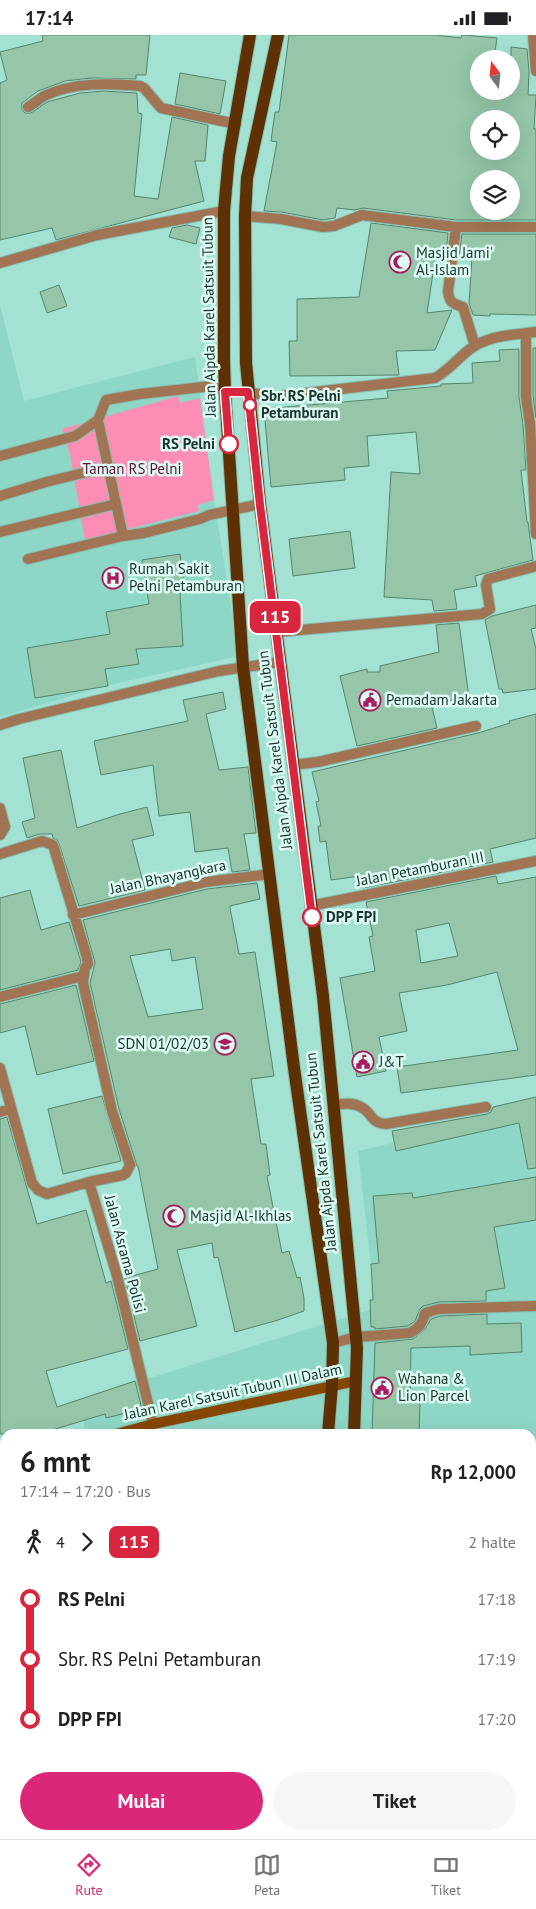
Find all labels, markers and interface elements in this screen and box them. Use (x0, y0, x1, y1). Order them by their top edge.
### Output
text: 17:14 (25, 6, 73, 30)
north arrow (470, 50, 520, 100)
map controls (470, 50, 520, 220)
button: locate (470, 110, 520, 160)
button: layers (470, 170, 520, 220)
street label: Jalan Aipda Karel Satsuit Tubun (197, 217, 220, 418)
place label: Masjid Jami' Al-Islam (416, 243, 493, 279)
mosque icon: Masjid Jami' Al-Islam (388, 250, 412, 274)
place label: Sbr. RS Pelni Petamburan (261, 386, 341, 422)
marker: Sbr. RS Pelni Petamburan (243, 398, 257, 412)
place label: RS Pelni (162, 434, 215, 453)
marker: RS Pelni (219, 434, 239, 454)
park label: Taman RS Pelni (83, 459, 182, 478)
place label: Rumah Sakit Pelni Petamburan (129, 559, 242, 595)
hospital icon: Rumah Sakit Pelni Petamburan (101, 566, 125, 590)
line badge: 115 (246, 601, 304, 633)
text: 115 (260, 605, 290, 628)
street label: Jalan Aipda Karel Satsuit Tubun (253, 650, 296, 851)
public building icon: Pemadam Jakarta (358, 688, 382, 712)
place label: Pemadam Jakarta (386, 690, 497, 709)
street label: Jalan Petamburan III (353, 847, 486, 890)
street label: Jalan Bhayangkara (107, 855, 228, 898)
marker: DPP FPI (302, 907, 322, 927)
place label: DPP FPI (326, 907, 377, 926)
school or university icon: SDN 01/02/03 (213, 1032, 237, 1056)
place label: SDN 01/02/03 (117, 1034, 209, 1053)
public building icon: J&T (351, 1050, 375, 1074)
street label: Jalan Aipda Karel Satsuit Tubun (301, 1052, 340, 1253)
place label: J&T (378, 1052, 405, 1071)
street label: Jalan Asrama Polisi (100, 1192, 150, 1315)
mosque icon: Masjid Al-Ikhlas (162, 1204, 186, 1228)
place label: Masjid Al-Ikhlas (190, 1206, 292, 1225)
street label: Jalan Karel Satsuit Tubun III Dalam (121, 1359, 344, 1424)
place label: Wahana & Lion Parcel (398, 1369, 469, 1405)
public building icon: Wahana & Lion Parcel (370, 1376, 394, 1400)
text: 6 mnt (20, 1443, 91, 1480)
text: Rp 12,000 (431, 1460, 516, 1484)
text: 17:14 – 17:20 · Bus (20, 1481, 151, 1501)
icon: walk (20, 1528, 48, 1556)
icon: forward (73, 1528, 101, 1556)
text: 115 (119, 1530, 149, 1553)
text: 4 (56, 1532, 65, 1552)
text: 2 halte (468, 1532, 516, 1552)
text: RS Pelni (58, 1587, 125, 1611)
text: 17:18 (478, 1589, 516, 1609)
text: Sbr. RS Pelni Petamburan (58, 1647, 261, 1671)
text: 17:19 (478, 1649, 516, 1669)
text: DPP FPI (58, 1707, 122, 1731)
text: 17:20 (478, 1709, 516, 1729)
button: Mulai (20, 1772, 263, 1830)
button: Tiket (273, 1772, 516, 1830)
tab: Rute (75, 1851, 103, 1899)
tab: Peta (253, 1851, 281, 1899)
tab: Tiket (431, 1851, 461, 1899)

